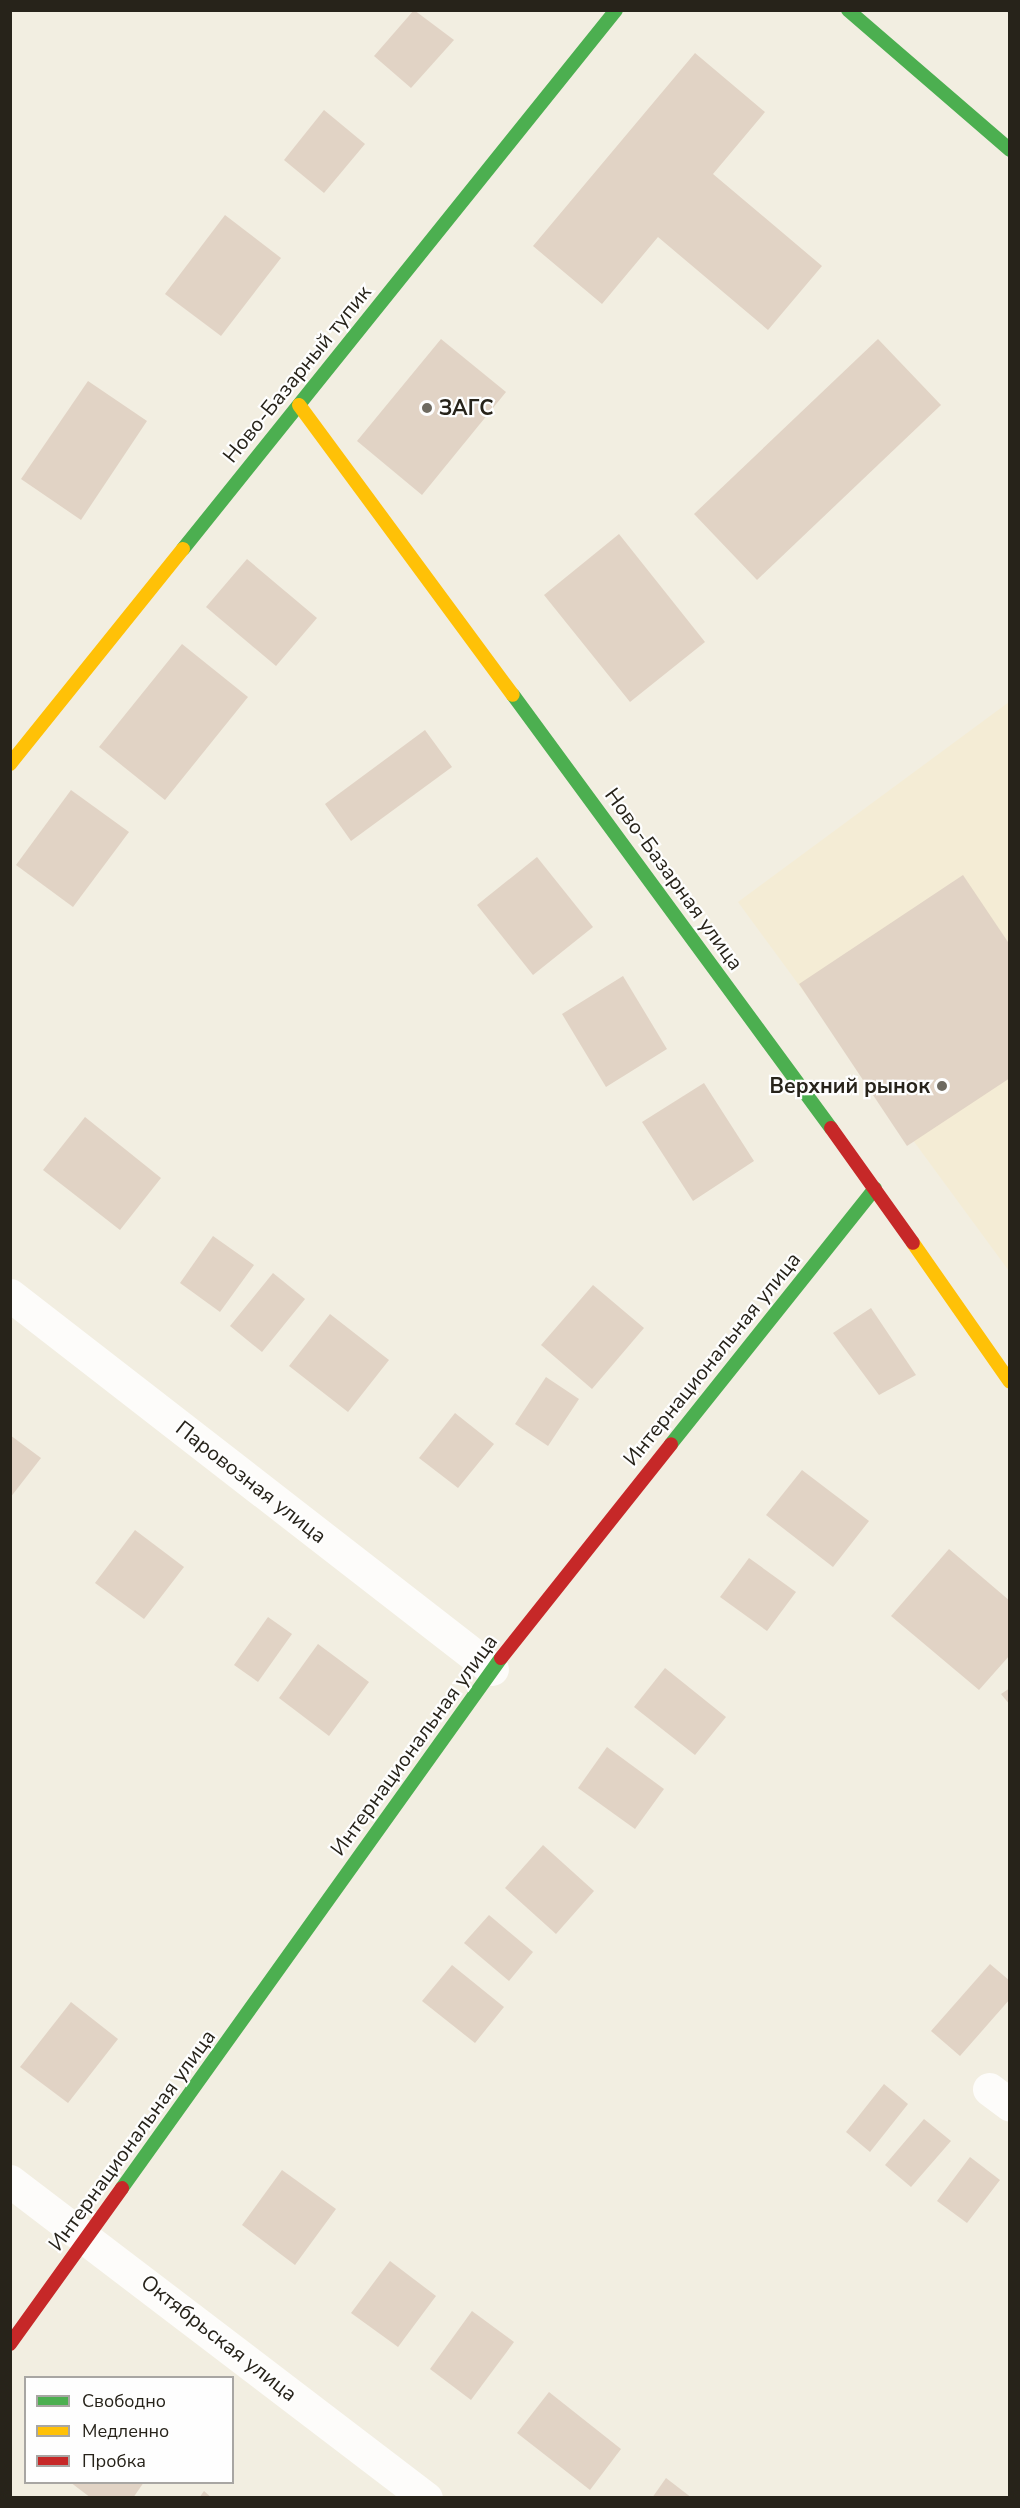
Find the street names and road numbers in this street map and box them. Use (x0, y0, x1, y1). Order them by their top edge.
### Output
street label: Ново-Базарный тупик (218, 280, 376, 468)
street label: Ново-Базарная улица (600, 783, 748, 975)
street label: Интернациональная улица (618, 1247, 806, 1471)
street label: Паровозная улица (171, 1415, 331, 1549)
street label: Интернациональная улица (325, 1629, 503, 1861)
street label: Интернациональная улица (43, 2024, 221, 2256)
street label: Октябрьская улица (136, 2269, 302, 2407)

